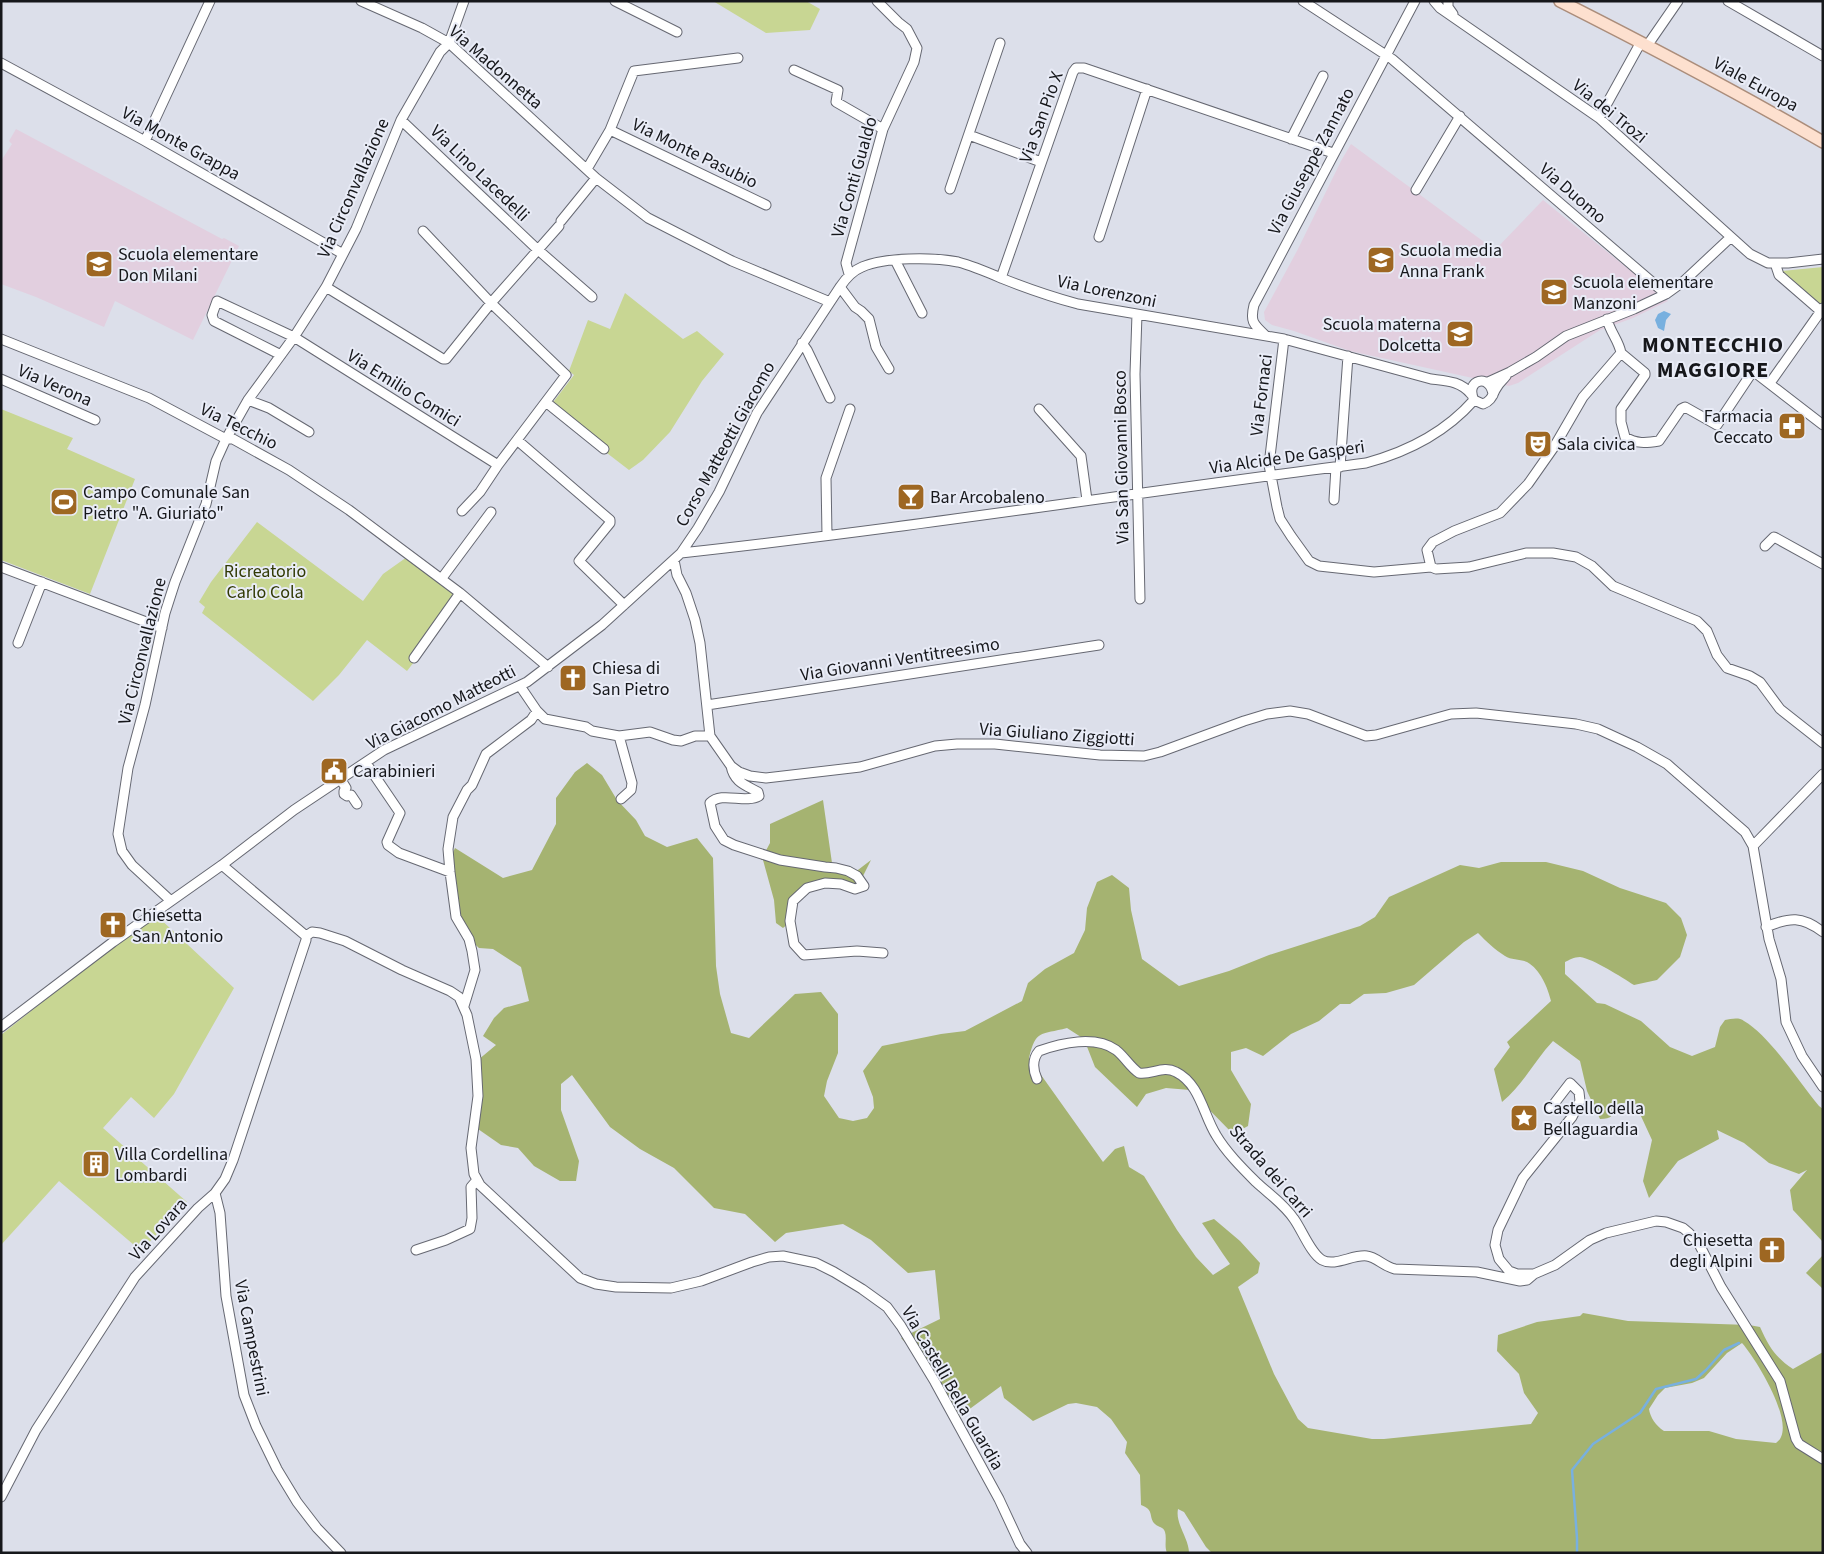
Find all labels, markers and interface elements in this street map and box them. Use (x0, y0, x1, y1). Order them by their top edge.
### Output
street label: Via Madonnetta (443, 19, 548, 115)
street label: Viale Europa (1709, 51, 1803, 118)
street label: Via San Pio X (1013, 68, 1070, 166)
street label: Via dei Trozi (1567, 73, 1652, 149)
street label: Via Giuseppe Zannato (1262, 83, 1361, 239)
street label: Via Monte Grappa (117, 100, 245, 186)
street label: Via Monte Pasubio (628, 112, 762, 195)
street label: Via Circonvallazione (311, 114, 396, 262)
street label: Via Conti Gualdo (825, 114, 884, 241)
street label: Via Lino Lacedelli (424, 119, 535, 227)
street label: Via Duomo (1534, 157, 1612, 230)
place label: Scuola media Anna Frank (1400, 238, 1502, 284)
place label: Scuola elementare Don Milani (118, 242, 259, 288)
school or university icon: Scuola media Anna Frank (1366, 245, 1396, 275)
school or university icon: Scuola elementare Don Milani (84, 249, 114, 279)
street label: Via Lorenzoni (1055, 269, 1159, 314)
place label: Scuola elementare Manzoni (1573, 270, 1714, 316)
school or university icon: Scuola elementare Manzoni (1539, 277, 1569, 307)
place label: Scuola materna Dolcetta (1323, 312, 1441, 358)
school or university icon: Scuola materna Dolcetta (1445, 319, 1475, 349)
district label: MONTECCHIO MAGGIORE (1642, 329, 1784, 386)
street label: Via Emilio Comici (342, 343, 465, 433)
street label: Via Fornaci (1244, 353, 1279, 438)
street label: Corso Matteotti Giacomo (669, 357, 781, 531)
street label: Via Verona (14, 358, 96, 413)
street label: Via San Giovanni Bosco (1107, 370, 1136, 544)
street label: Via Tecchio (196, 397, 282, 456)
place label: Farmacia Ceccato (1704, 404, 1773, 450)
pharmacy icon: Farmacia Ceccato (1777, 411, 1807, 441)
theatre icon: Sala civica (1523, 429, 1553, 459)
place label: Sala civica (1557, 432, 1636, 457)
street label: Via Alcide De Gasperi (1208, 434, 1366, 481)
place label: Campo Comunale San Pietro "A. Giuriato" (83, 480, 250, 526)
bar icon: Bar Arcobaleno (896, 482, 926, 512)
place label: Bar Arcobaleno (930, 485, 1045, 510)
sports icon: Campo Comunale San Pietro "A. Giuriato" (49, 487, 79, 517)
park label: Ricreatorio Carlo Cola (224, 559, 306, 605)
street label: Via Circonvallazione (112, 575, 173, 727)
street label: Via Giovanni Ventitreesimo (799, 631, 1001, 688)
place label: Chiesa di San Pietro (592, 656, 669, 702)
street label: Via Giacomo Matteotti (362, 659, 520, 756)
church icon: Chiesa di San Pietro (558, 663, 588, 693)
street label: Via Giuliano Ziggiotti (979, 717, 1135, 752)
public building icon: Carabinieri (319, 756, 349, 786)
place label: Carabinieri (353, 759, 436, 784)
place label: Chiesetta San Antonio (132, 903, 223, 949)
church icon: Chiesetta San Antonio (98, 910, 128, 940)
place label: Castello della Bellaguardia (1543, 1096, 1644, 1142)
place icon: Castello della Bellaguardia (1509, 1103, 1539, 1133)
street label: Strada dei Carri (1223, 1119, 1318, 1223)
place label: Villa Cordellina Lombardi (115, 1142, 228, 1188)
building icon: Villa Cordellina Lombardi (81, 1149, 111, 1179)
street label: Via Lovara (123, 1193, 193, 1266)
place label: Chiesetta degli Alpini (1670, 1228, 1753, 1274)
church icon: Chiesetta degli Alpini (1757, 1235, 1787, 1265)
street label: Via Campestrini (228, 1278, 275, 1398)
street label: Via Castelli Bella Guardia (895, 1302, 1010, 1475)

